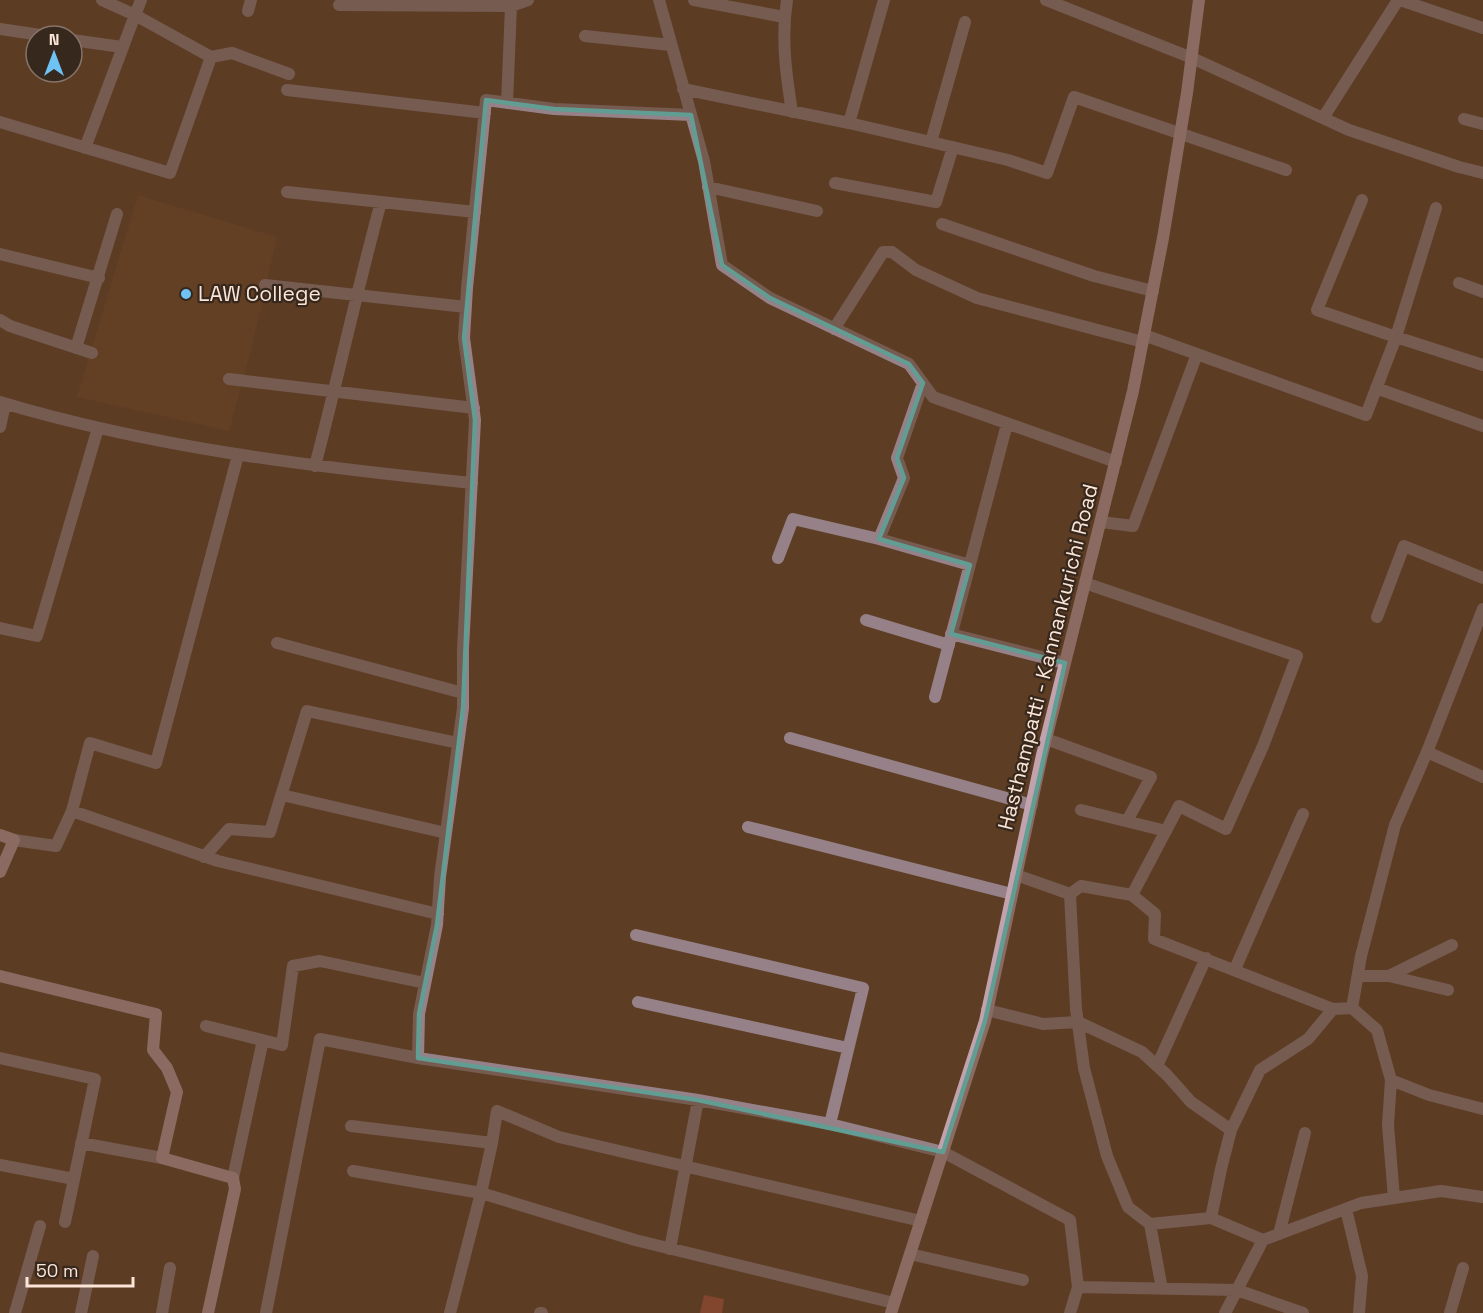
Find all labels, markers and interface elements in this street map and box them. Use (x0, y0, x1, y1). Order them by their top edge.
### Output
north arrow (24, 24, 84, 84)
text: N (49, 29, 59, 50)
place label: LAW College (198, 280, 321, 307)
marker: LAW College (179, 287, 193, 301)
street label: Hasthampatti - Kannankurichi Road (991, 481, 1104, 833)
scale bar (27, 1250, 134, 1288)
text: 50 m (36, 1259, 78, 1282)

